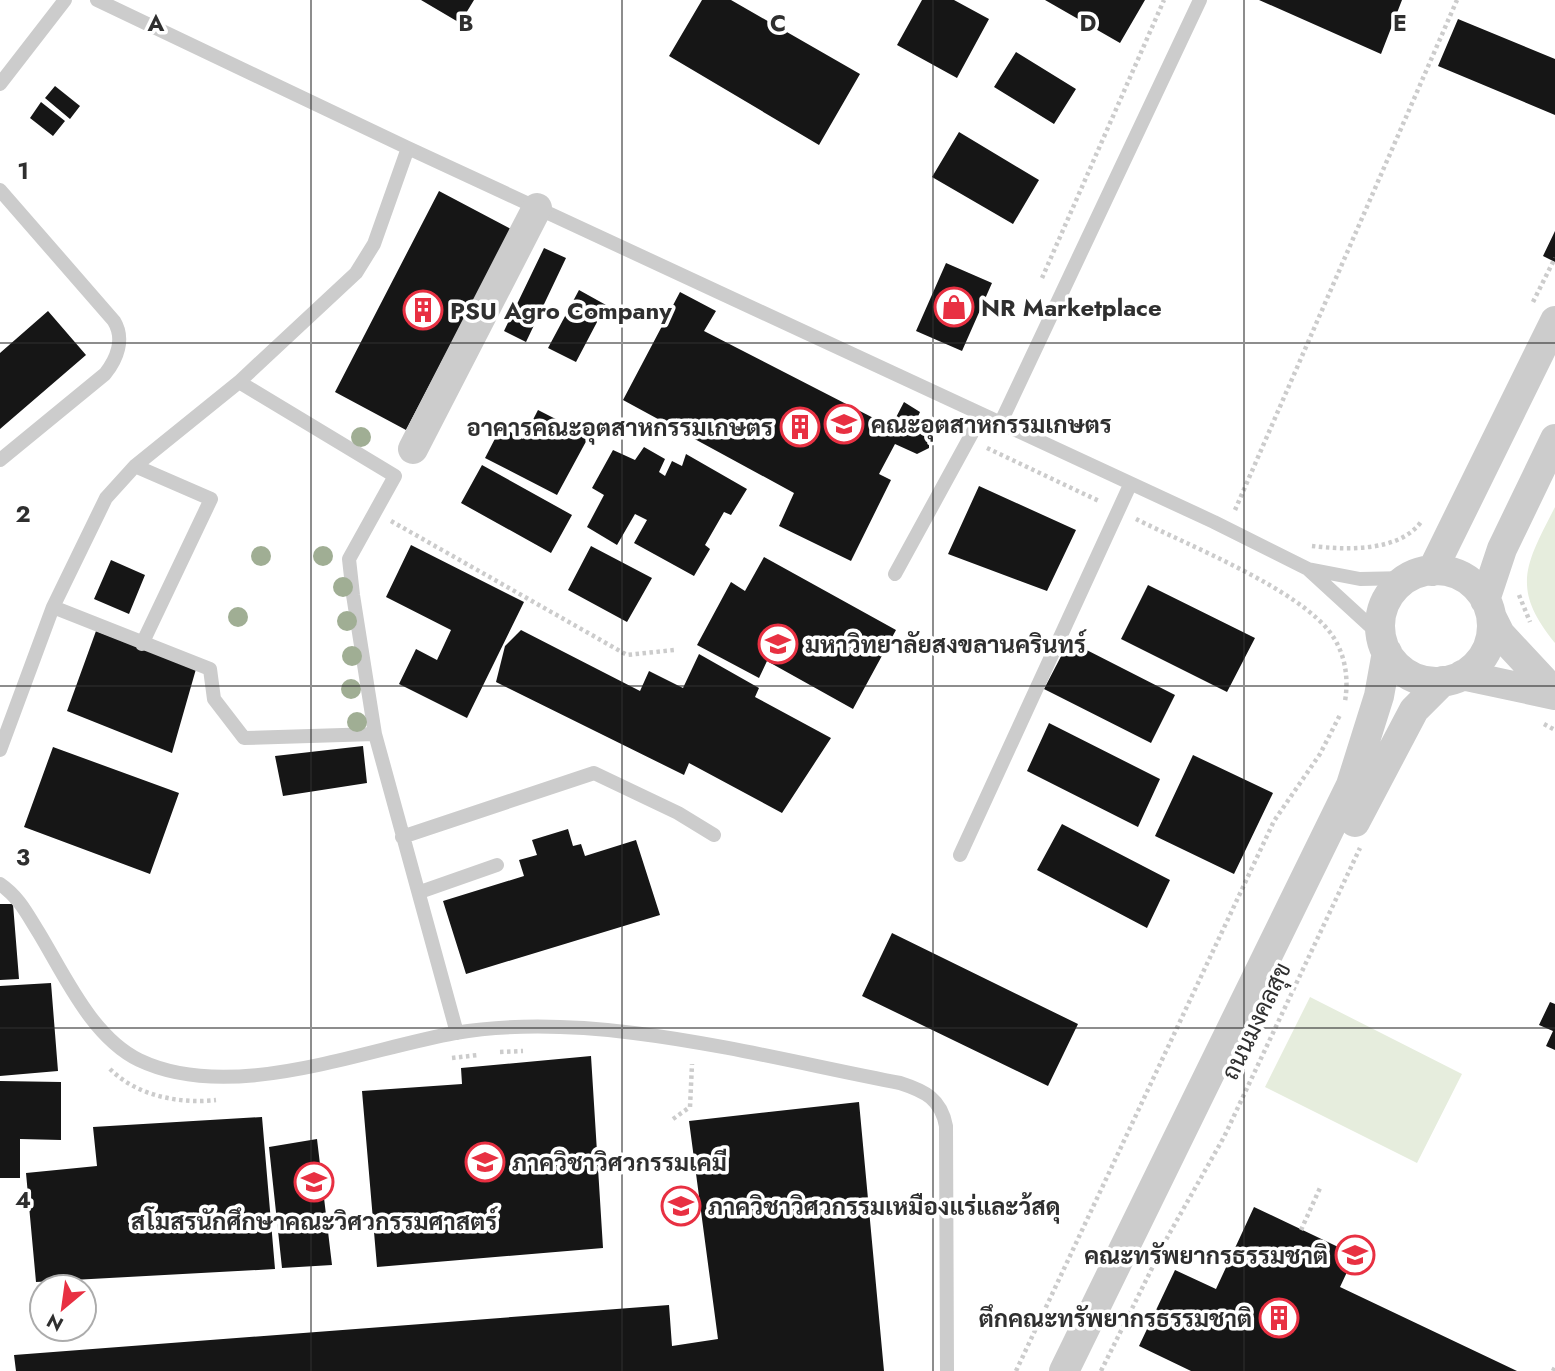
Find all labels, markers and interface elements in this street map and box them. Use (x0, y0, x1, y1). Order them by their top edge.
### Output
text: A (147, 6, 165, 40)
text: B (458, 6, 474, 40)
text: C (770, 6, 786, 40)
text: D (1080, 6, 1097, 40)
text: E (1393, 6, 1407, 40)
text: 1 (17, 154, 29, 188)
shop icon: NR Marketplace (933, 286, 975, 328)
building icon: PSU Agro Company (402, 289, 444, 331)
place label: NR Marketplace (981, 290, 1162, 325)
place label: PSU Agro Company (450, 293, 672, 328)
school or university icon: คณะอุตสาหกรรมเกษตร (823, 403, 865, 445)
building icon: อาคารคณะอุตสาหกรรมเกษตร (779, 406, 821, 448)
place label: คณะอุตสาหกรรมเกษตร (871, 407, 1112, 442)
place label: อาคารคณะอุตสาหกรรมเกษตร (466, 410, 773, 445)
text: 2 (15, 497, 31, 531)
school or university icon: มหาวิทยาลัยสงขลานครินทร์ (757, 623, 799, 665)
place label: มหาวิทยาลัยสงขลานครินทร์ (805, 627, 1087, 662)
text: 3 (16, 840, 30, 874)
street label: ถนนมงคลสุข (1212, 956, 1300, 1086)
school or university icon: ภาควิชาวิศวกรรมเคมี (464, 1141, 506, 1183)
place label: ภาควิชาวิศวกรรมเคมี (512, 1145, 727, 1180)
school or university icon: สโมสรนักศึกษาคณะวิศวกรรมศาสตร์ (293, 1161, 335, 1203)
text: 4 (15, 1183, 31, 1217)
school or university icon: ภาควิชาวิศวกรรมเหมืองแร่และว้สดุ (660, 1185, 702, 1227)
place label: ภาควิชาวิศวกรรมเหมืองแร่และว้สดุ (708, 1189, 1061, 1224)
place label: สโมสรนักศึกษาคณะวิศวกรรมศาสตร์ (131, 1204, 499, 1239)
school or university icon: คณะทรัพยากรธรรมชาติ (1334, 1234, 1376, 1276)
place label: คณะทรัพยากรธรรมชาติ (1084, 1238, 1328, 1273)
north arrow (28, 1273, 98, 1343)
building icon: ตึกคณะทรัพยากรธรรมชาติ (1258, 1297, 1300, 1339)
place label: ตึกคณะทรัพยากรธรรมชาติ (979, 1301, 1252, 1336)
text: N (42, 1307, 68, 1338)

